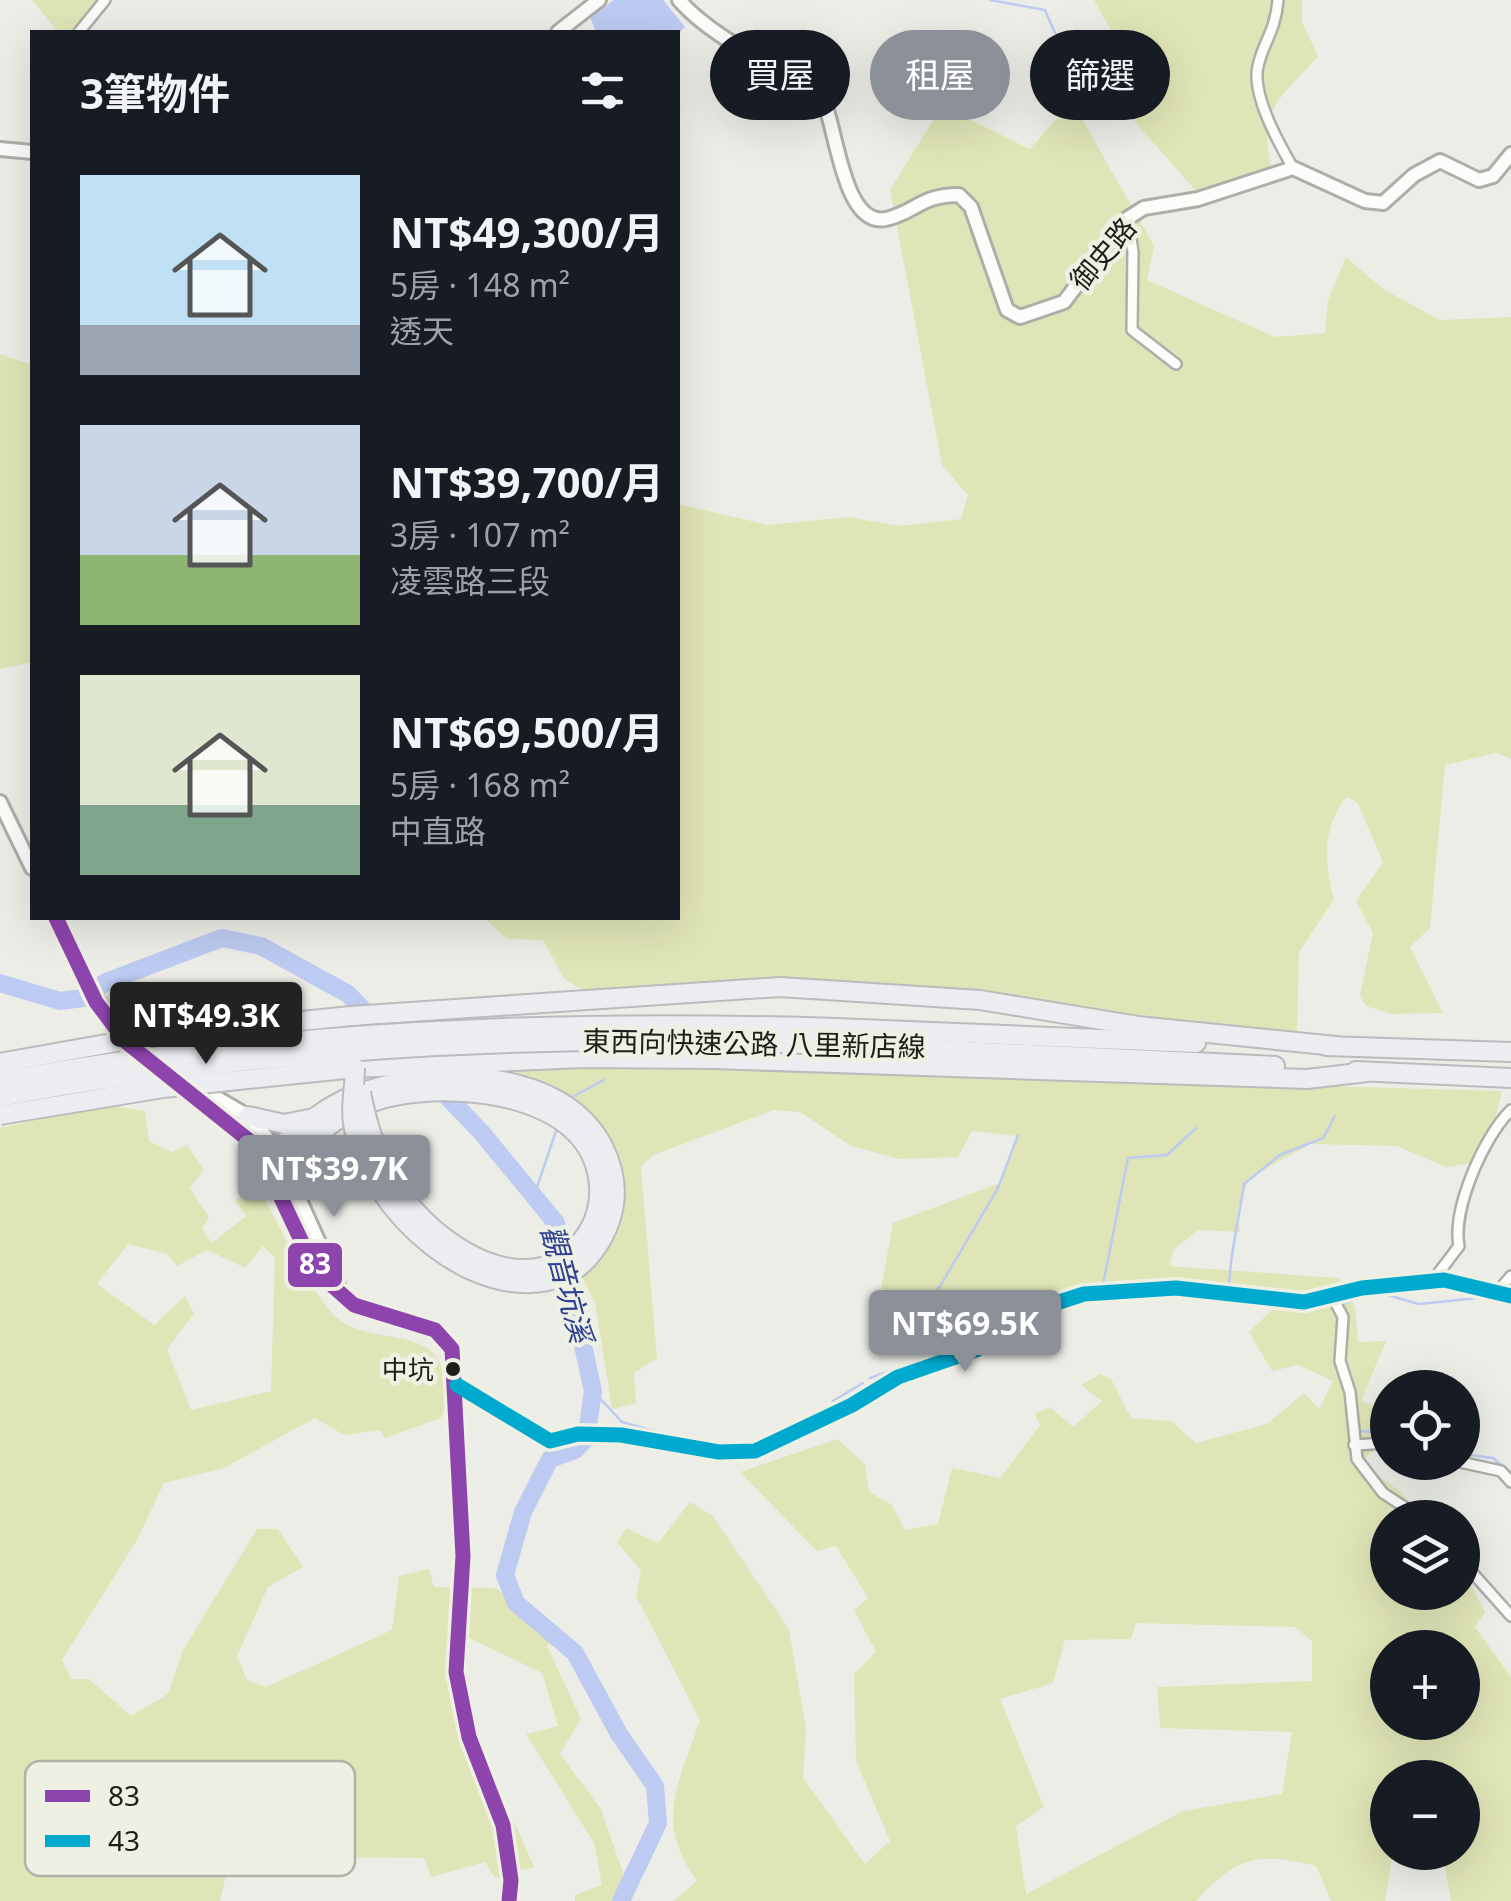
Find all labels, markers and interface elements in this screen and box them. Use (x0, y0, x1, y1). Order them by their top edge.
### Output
chip: 買屋 (710, 30, 850, 120)
chip: 租屋 (870, 30, 1010, 120)
chip: 篩選 (1030, 30, 1170, 120)
icon: filters (575, 63, 630, 118)
text: 3筆物件 (80, 64, 230, 121)
text: NT$49,300/月 (390, 203, 664, 260)
street label: 御史路 (1061, 209, 1144, 298)
icon: home (160, 215, 280, 335)
text: 5房 · 148 m² (390, 263, 570, 306)
text: 透天 (390, 309, 454, 352)
text: NT$39,700/月 (390, 453, 664, 510)
icon: home (160, 465, 280, 585)
text: 3房 · 107 m² (390, 513, 570, 556)
text: 凌雲路三段 (390, 559, 550, 602)
text: NT$69,500/月 (390, 703, 664, 760)
icon: home (160, 715, 280, 835)
text: 5房 · 168 m² (390, 763, 570, 806)
text: 中直路 (390, 809, 486, 852)
pin: NT$49.3K (103, 982, 309, 1067)
text: NT$49.3K (132, 993, 280, 1036)
street label: 東西向快速公路 八里新店線 (582, 1021, 926, 1065)
pin: NT$39.7K (231, 1135, 437, 1220)
text: NT$39.7K (260, 1146, 408, 1189)
water label: 觀音坑溪 (532, 1220, 604, 1351)
line badge: 83 (286, 1241, 344, 1289)
text: 83 (299, 1244, 331, 1282)
pin: NT$69.5K (862, 1290, 1068, 1375)
text: NT$69.5K (891, 1301, 1039, 1344)
place label: 中坑 (382, 1351, 434, 1387)
marker: 中坑 (443, 1359, 463, 1379)
map controls (1370, 1370, 1480, 1870)
button: locate (1370, 1370, 1480, 1480)
button: layers (1370, 1500, 1480, 1610)
button: + (1370, 1630, 1480, 1740)
button: − (1370, 1760, 1480, 1870)
legend (25, 1761, 355, 1876)
text: 83 (108, 1776, 140, 1814)
text: 43 (108, 1821, 140, 1859)

